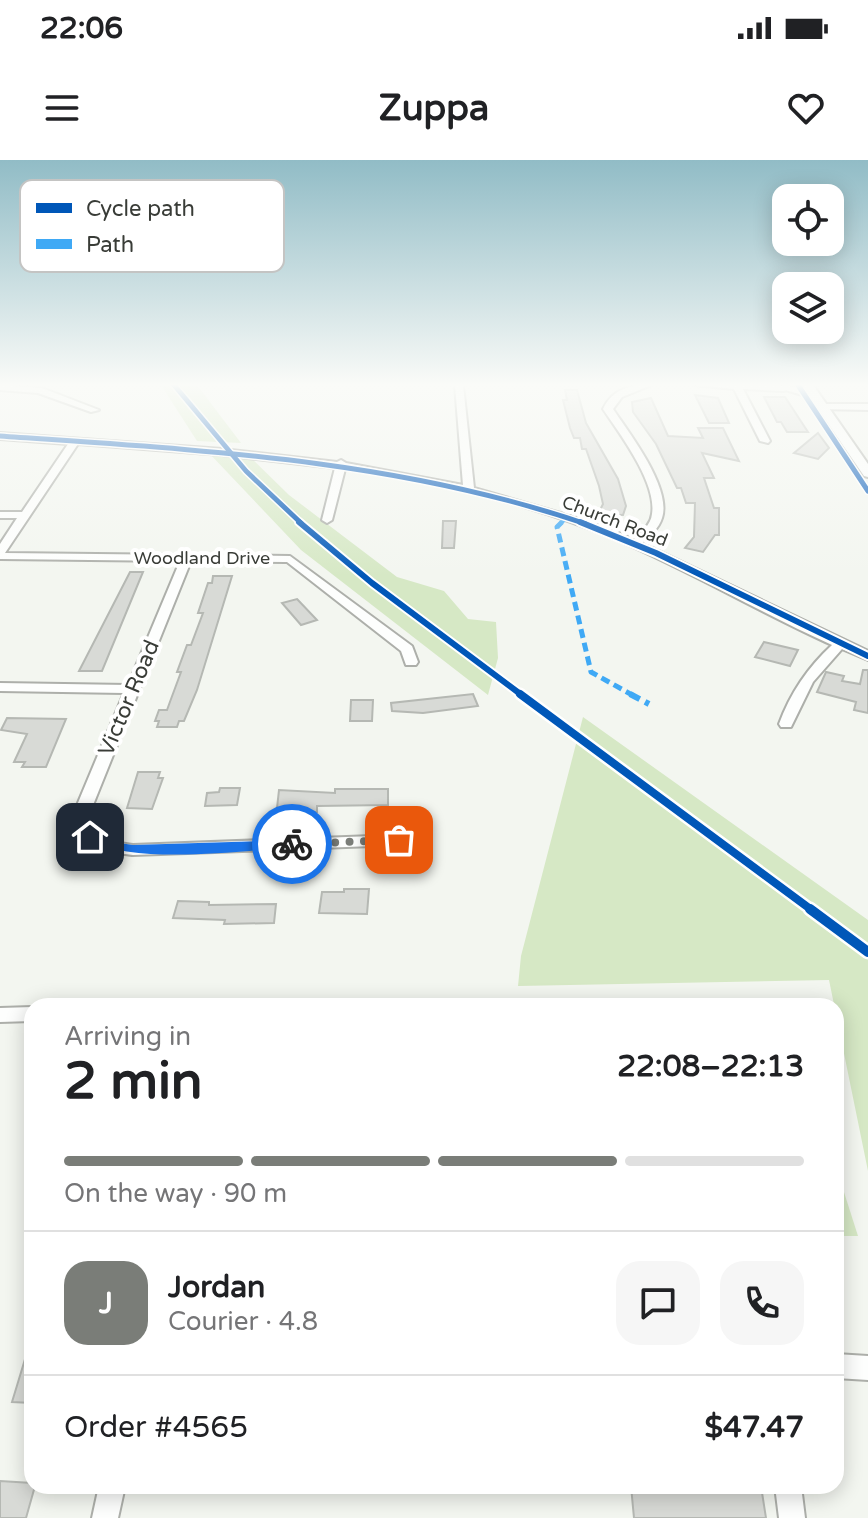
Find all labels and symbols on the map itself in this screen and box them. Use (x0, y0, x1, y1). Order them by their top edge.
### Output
legend (20, 180, 284, 272)
text: Cycle path (86, 196, 195, 222)
text: Path (86, 232, 134, 258)
street label: Church Road (559, 491, 671, 551)
street label: Woodland Drive (134, 547, 270, 569)
street label: Victor Road (93, 636, 165, 760)
pin (56, 803, 124, 871)
courier (252, 804, 332, 884)
pin (365, 806, 433, 874)

